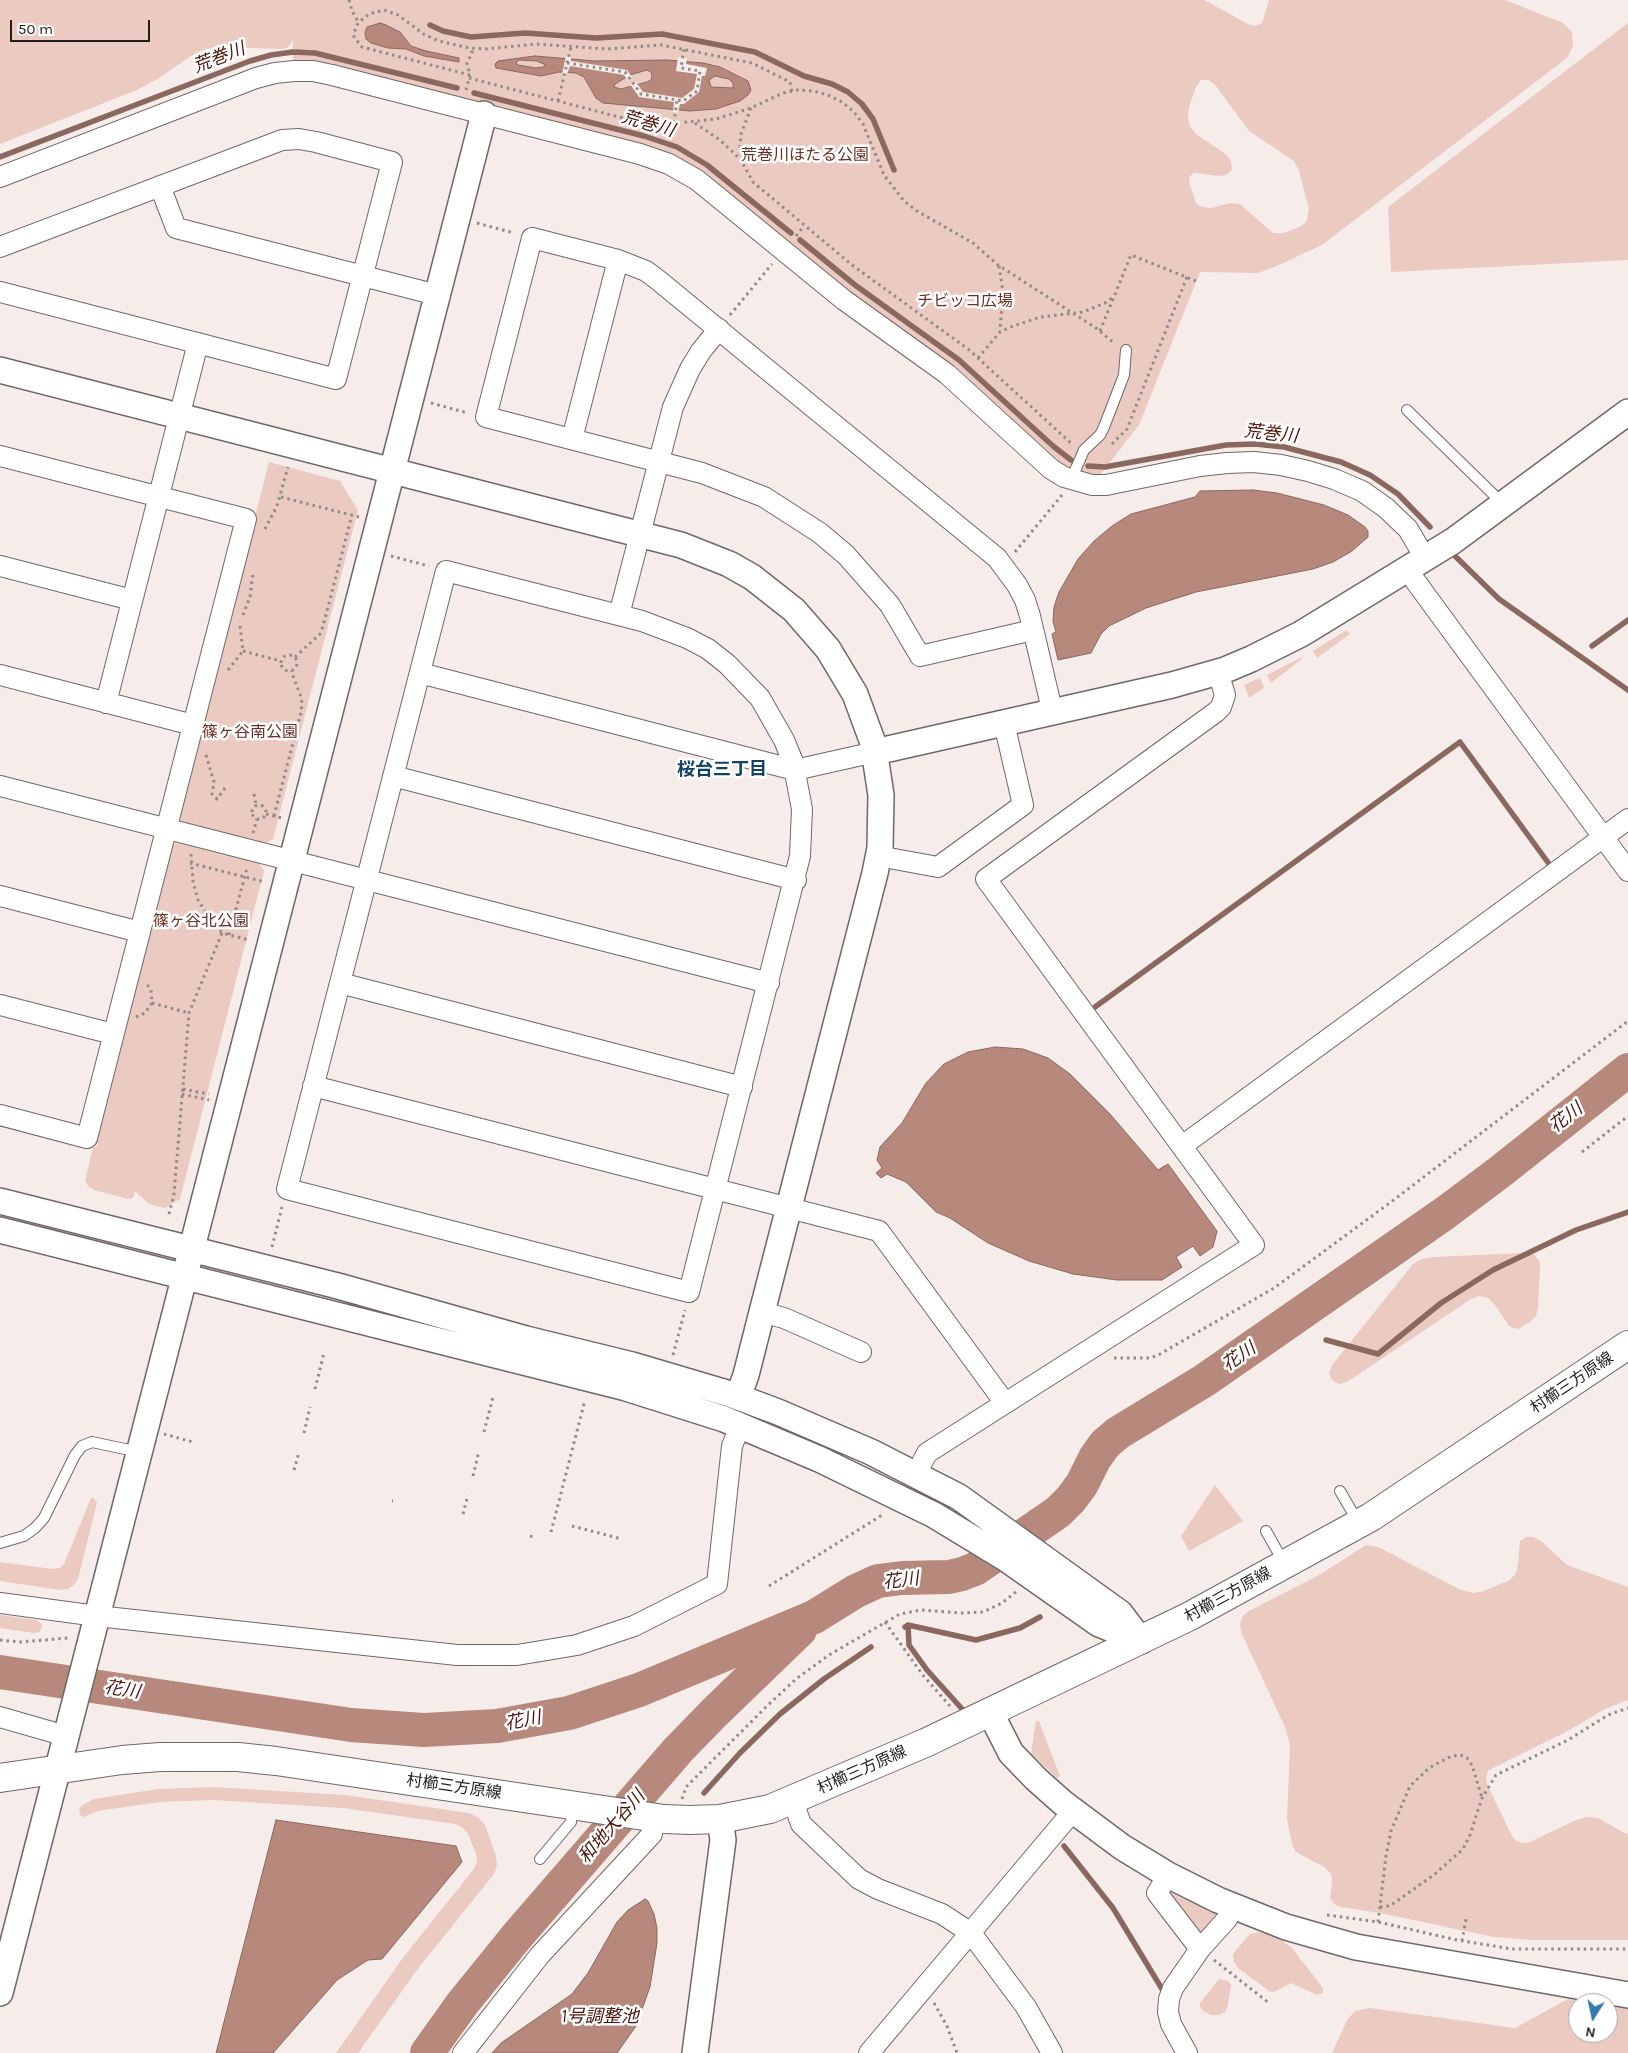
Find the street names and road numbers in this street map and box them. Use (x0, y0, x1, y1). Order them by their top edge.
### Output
street label: 村櫛三方原線 (1527, 1348, 1617, 1418)
street label: 村櫛三方原線 (1181, 1563, 1275, 1627)
street label: 村櫛三方原線 (814, 1742, 910, 1798)
street label: 村櫛三方原線 (405, 1771, 503, 1803)

